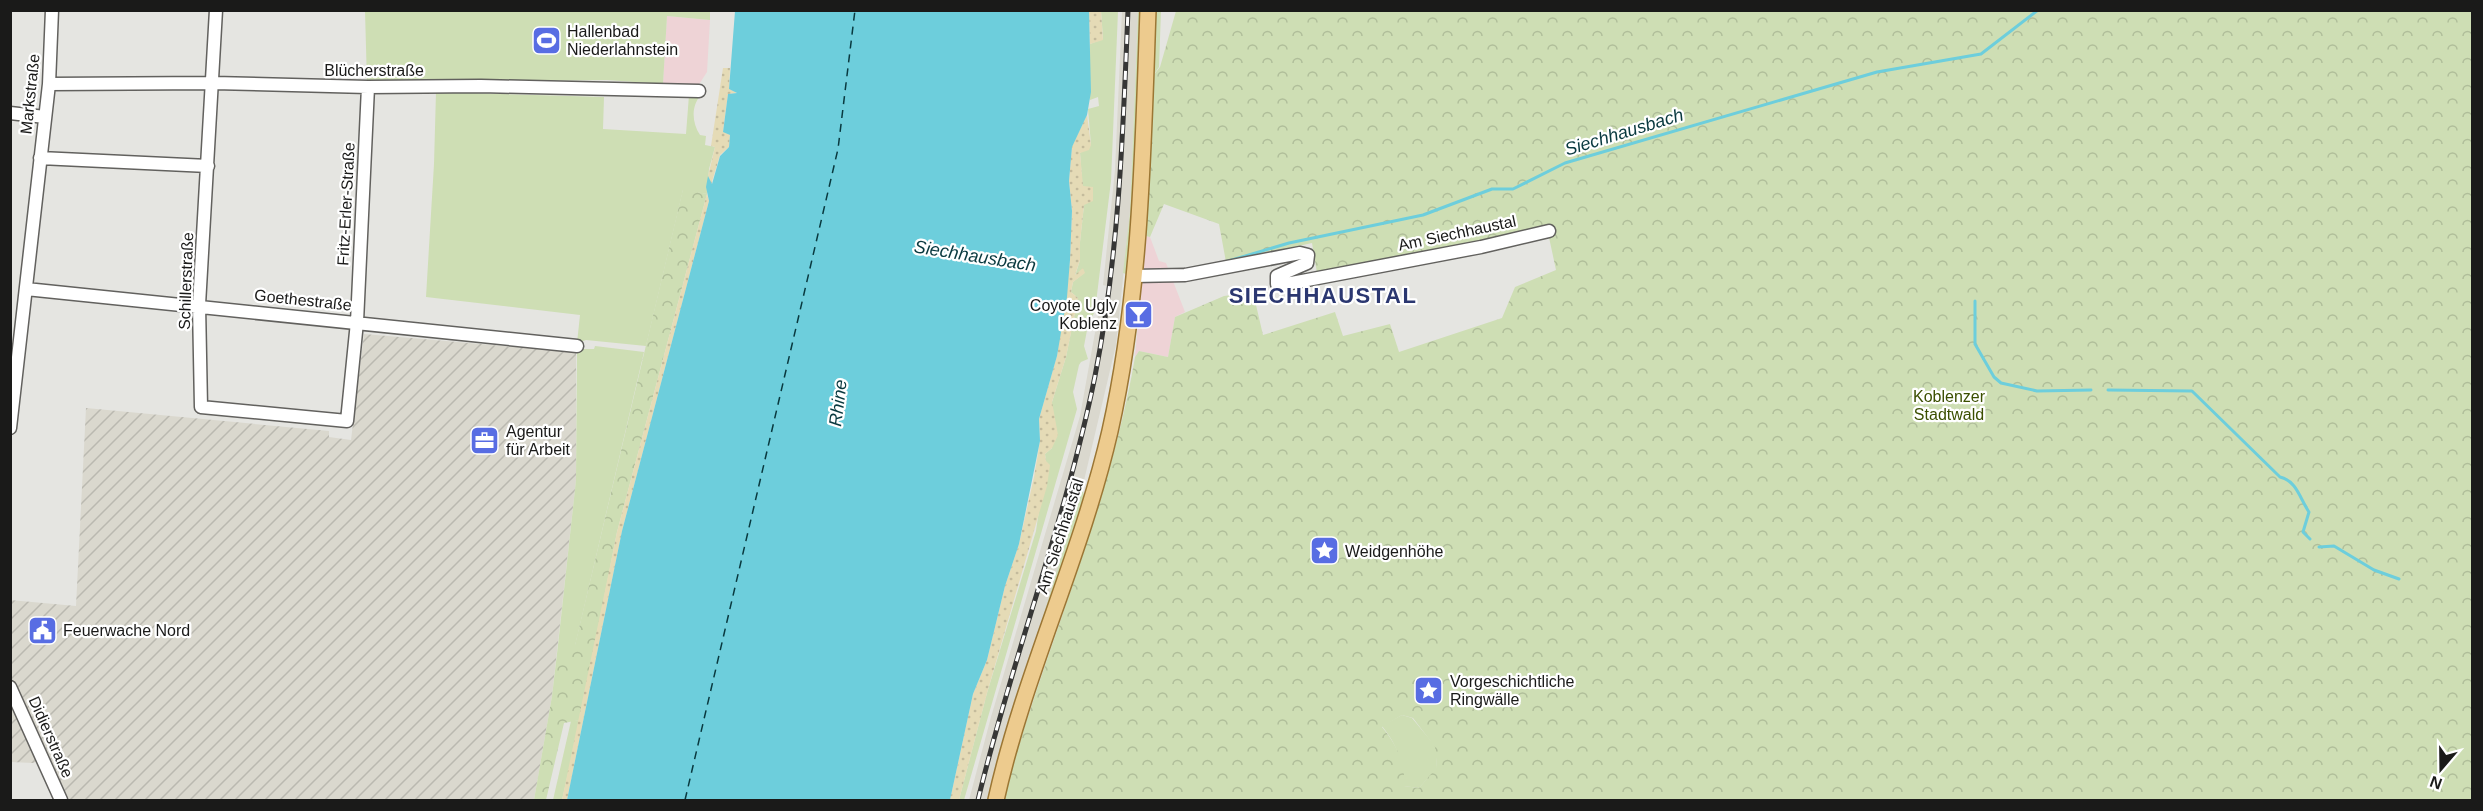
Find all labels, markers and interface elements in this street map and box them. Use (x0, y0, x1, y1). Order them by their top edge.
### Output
place label: Hallenbad Niederlahnstein (567, 23, 678, 58)
sports icon: Hallenbad Niederlahnstein (530, 24, 562, 56)
street label: Markstraße (17, 53, 43, 135)
street label: Blücherstraße (324, 62, 424, 79)
water label: Siechhausbach (1562, 104, 1686, 160)
street label: Fritz-Erler-Straße (334, 142, 358, 266)
street label: Am Siechhaustal (1397, 212, 1517, 254)
street label: Schillerstraße (176, 232, 196, 330)
water label: Siechhausbach (913, 236, 1037, 276)
district label: SIECHHAUSTAL (1229, 283, 1417, 308)
street label: Goethestraße (253, 286, 353, 314)
place label: Coyote Ugly Koblenz (1030, 297, 1117, 332)
bar icon: Coyote Ugly Koblenz (1122, 298, 1154, 330)
water label: Rhine (825, 378, 851, 428)
park label: Koblenzer Stadtwald (1913, 388, 1986, 423)
place label: Agentur für Arbeit (506, 423, 571, 458)
office icon: Agentur für Arbeit (469, 424, 501, 456)
street label: Am Siechhaustal (1033, 476, 1087, 596)
place icon: Weidgenhöhe (1308, 535, 1340, 567)
place label: Weidgenhöhe (1345, 543, 1444, 560)
public building icon: Feuerwache Nord (26, 614, 58, 646)
place label: Feuerwache Nord (63, 622, 190, 639)
place label: Vorgeschichtliche Ringwälle (1450, 673, 1575, 708)
place icon: Vorgeschichtliche Ringwälle (1413, 674, 1445, 706)
street label: Didierstraße (26, 694, 77, 780)
north arrow (2411, 739, 2471, 799)
text: N (2428, 773, 2444, 793)

